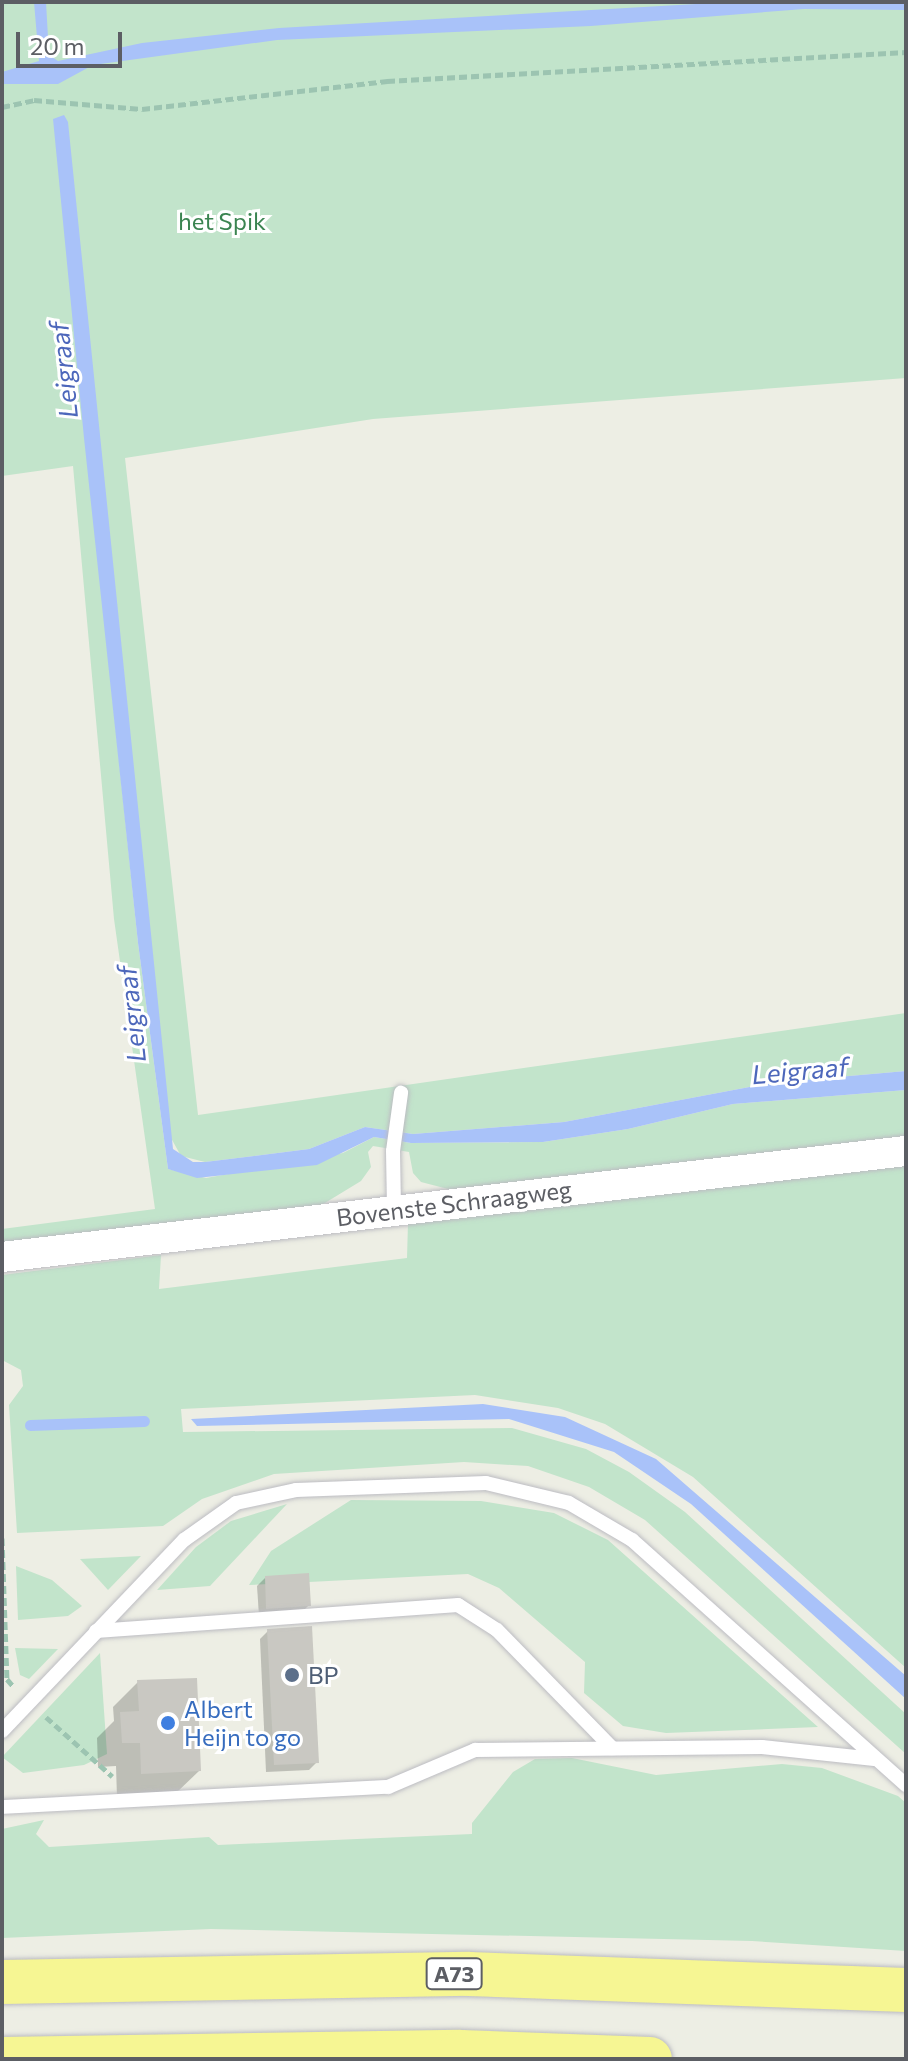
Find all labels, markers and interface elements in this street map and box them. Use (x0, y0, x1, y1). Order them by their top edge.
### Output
scale bar (20, 16, 126, 66)
text: 20 m (30, 31, 84, 60)
park label: het Spik (178, 207, 266, 235)
water label: Leigraaf (42, 320, 84, 420)
water label: Leigraaf (110, 964, 152, 1064)
water label: Leigraaf (750, 1050, 850, 1090)
street label: Bovenste Schraagweg (335, 1174, 573, 1232)
place label: BP (308, 1661, 339, 1689)
marker: BP (283, 1666, 301, 1684)
place label: Albert Heijn to go (184, 1695, 301, 1751)
marker: Albert Heijn to go (159, 1714, 177, 1732)
road number: A73 (424, 1956, 484, 1992)

